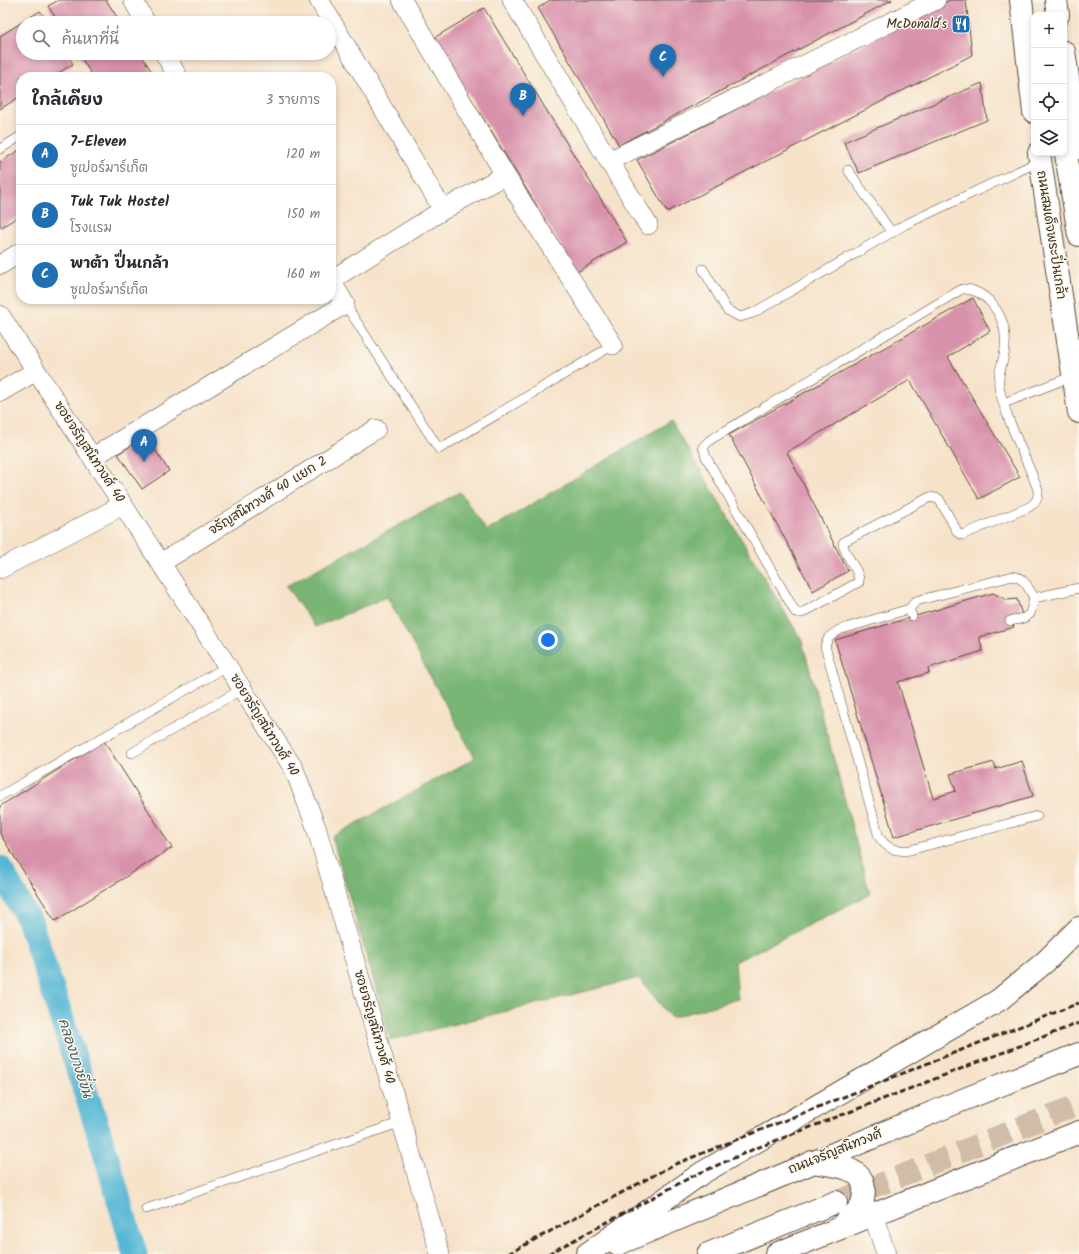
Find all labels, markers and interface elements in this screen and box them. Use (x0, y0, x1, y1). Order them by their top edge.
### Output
map controls (1031, 12, 1067, 156)
button: + (1031, 12, 1067, 48)
restaurant icon: McDonald's (950, 13, 972, 35)
place label: McDonald's (887, 14, 947, 35)
search box (16, 16, 336, 60)
icon: search (30, 27, 52, 49)
text: ค้นหาที่นี่ (62, 28, 119, 52)
pin: C (650, 44, 676, 77)
button: − (1031, 48, 1067, 84)
pin: B (510, 83, 536, 116)
button: locate (1031, 84, 1067, 120)
text: ใกล้เคียง (32, 87, 103, 114)
text: 3 รายการ (266, 90, 320, 111)
button: layers (1031, 120, 1067, 156)
text: 7-Eleven (70, 130, 127, 154)
text: A (41, 144, 49, 165)
text: 120 m (286, 144, 320, 165)
text: ซูเปอร์มาร์เก็ต (70, 158, 148, 179)
street label: ถนนสมเด็จพระปิ่นเกล้า (1030, 168, 1075, 301)
text: Tuk Tuk Hostel (70, 190, 169, 214)
text: B (41, 204, 49, 225)
text: 150 m (287, 204, 320, 225)
text: โรงแรม (70, 218, 112, 239)
text: พาต้า ปื่นเกล้า (70, 252, 169, 276)
text: C (41, 264, 49, 285)
text: 160 m (287, 264, 320, 285)
text: ซูเปอร์มาร์เก็ต (70, 280, 148, 301)
street label: ซอยจรัญสนิทวงศ์ 40 (48, 397, 130, 507)
pin: A (131, 429, 157, 462)
street label: จรัญสนิทวงศ์ 40 แยก 2 (205, 451, 331, 541)
your location (538, 630, 558, 650)
street label: ซอยจรัญสนิทวงศ์ 40 (224, 670, 304, 781)
street label: ซอยจรัญสนิทวงศ์ 40 (348, 968, 400, 1087)
water label: คลองบางยี่ขัน (52, 1014, 101, 1101)
street label: ถนนจรัญสนิทวงศ์ (785, 1123, 886, 1180)

